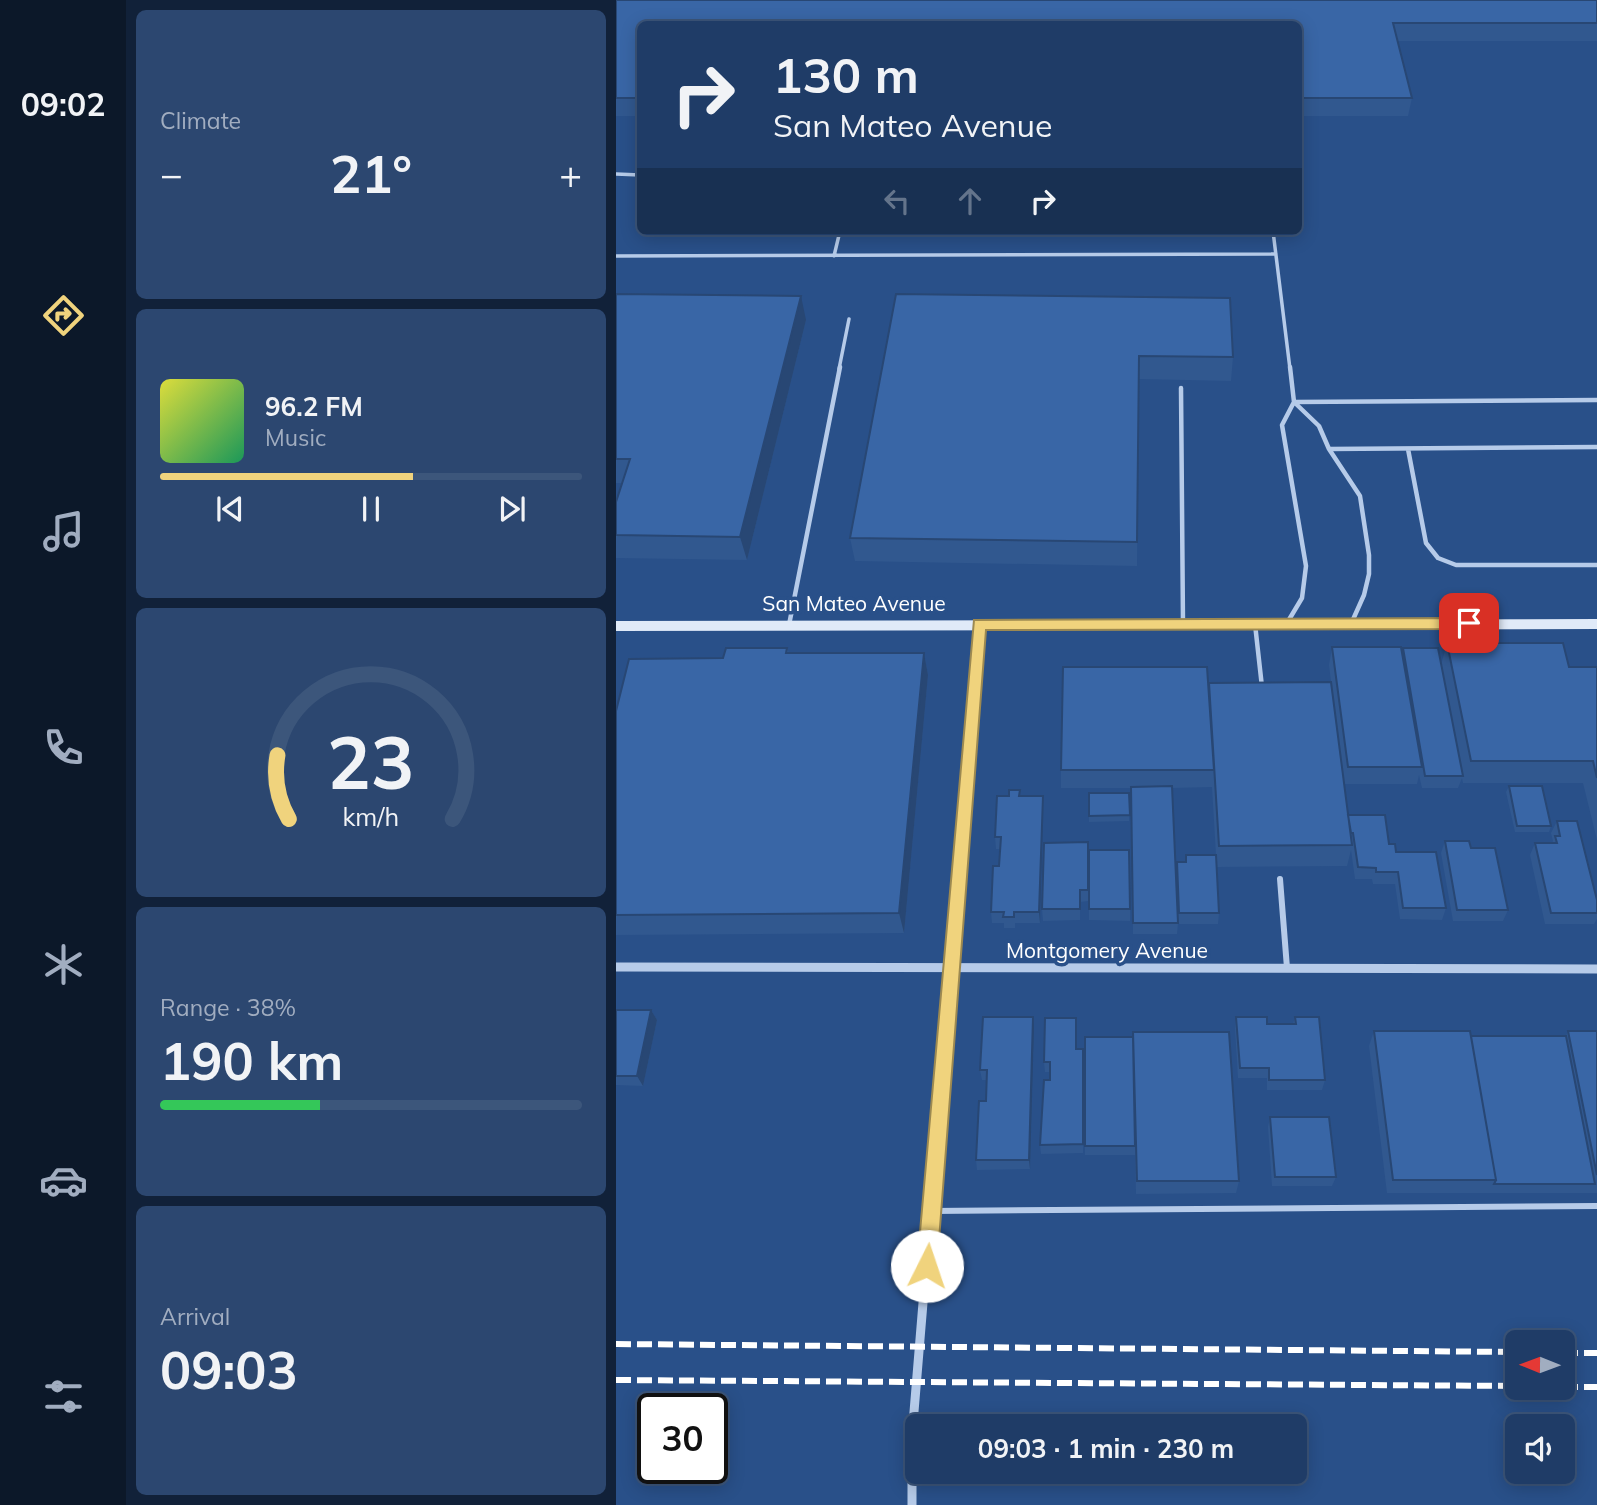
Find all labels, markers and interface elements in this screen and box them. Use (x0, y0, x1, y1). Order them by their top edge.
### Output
text: 130 m (773, 44, 919, 105)
icon: right (658, 49, 749, 140)
text: 09:02 (21, 84, 105, 124)
text: San Mateo Avenue (773, 105, 1052, 145)
text: Climate (160, 106, 241, 135)
text: 21° (330, 141, 412, 206)
text: − (160, 150, 183, 198)
text: + (559, 150, 582, 198)
icon: left (878, 182, 916, 220)
icon: ahead (951, 182, 989, 220)
icon: right (1024, 182, 1062, 220)
icon: directions (39, 291, 88, 340)
text: 96.2 FM (265, 390, 363, 423)
text: Music (265, 423, 326, 452)
icon: previous (211, 490, 249, 528)
icon: pause (352, 490, 390, 528)
icon: next (493, 490, 531, 528)
icon: music (39, 507, 88, 556)
street label: San Mateo Avenue (762, 590, 946, 616)
pin (1439, 593, 1499, 653)
icon: arrive (1450, 604, 1488, 642)
text: 23 (327, 716, 415, 807)
icon: phone (39, 723, 88, 772)
text: km/h (343, 800, 399, 831)
street label: Montgomery Avenue (1006, 937, 1208, 963)
icon: climate (39, 940, 88, 989)
text: Range · 38% (160, 993, 296, 1022)
text: 190 km (160, 1028, 343, 1093)
icon: car (39, 1156, 88, 1205)
position arrow (890, 1229, 964, 1303)
text: Arrival (160, 1302, 230, 1331)
north arrow (1505, 1330, 1575, 1400)
map controls (1505, 1330, 1575, 1484)
text: 09:03 (160, 1337, 298, 1402)
icon: filters (39, 1372, 88, 1421)
speed limit sign: 30 (637, 1393, 728, 1484)
button: sound (1505, 1414, 1575, 1484)
text: 09:03 · 1 min · 230 m (978, 1432, 1234, 1465)

